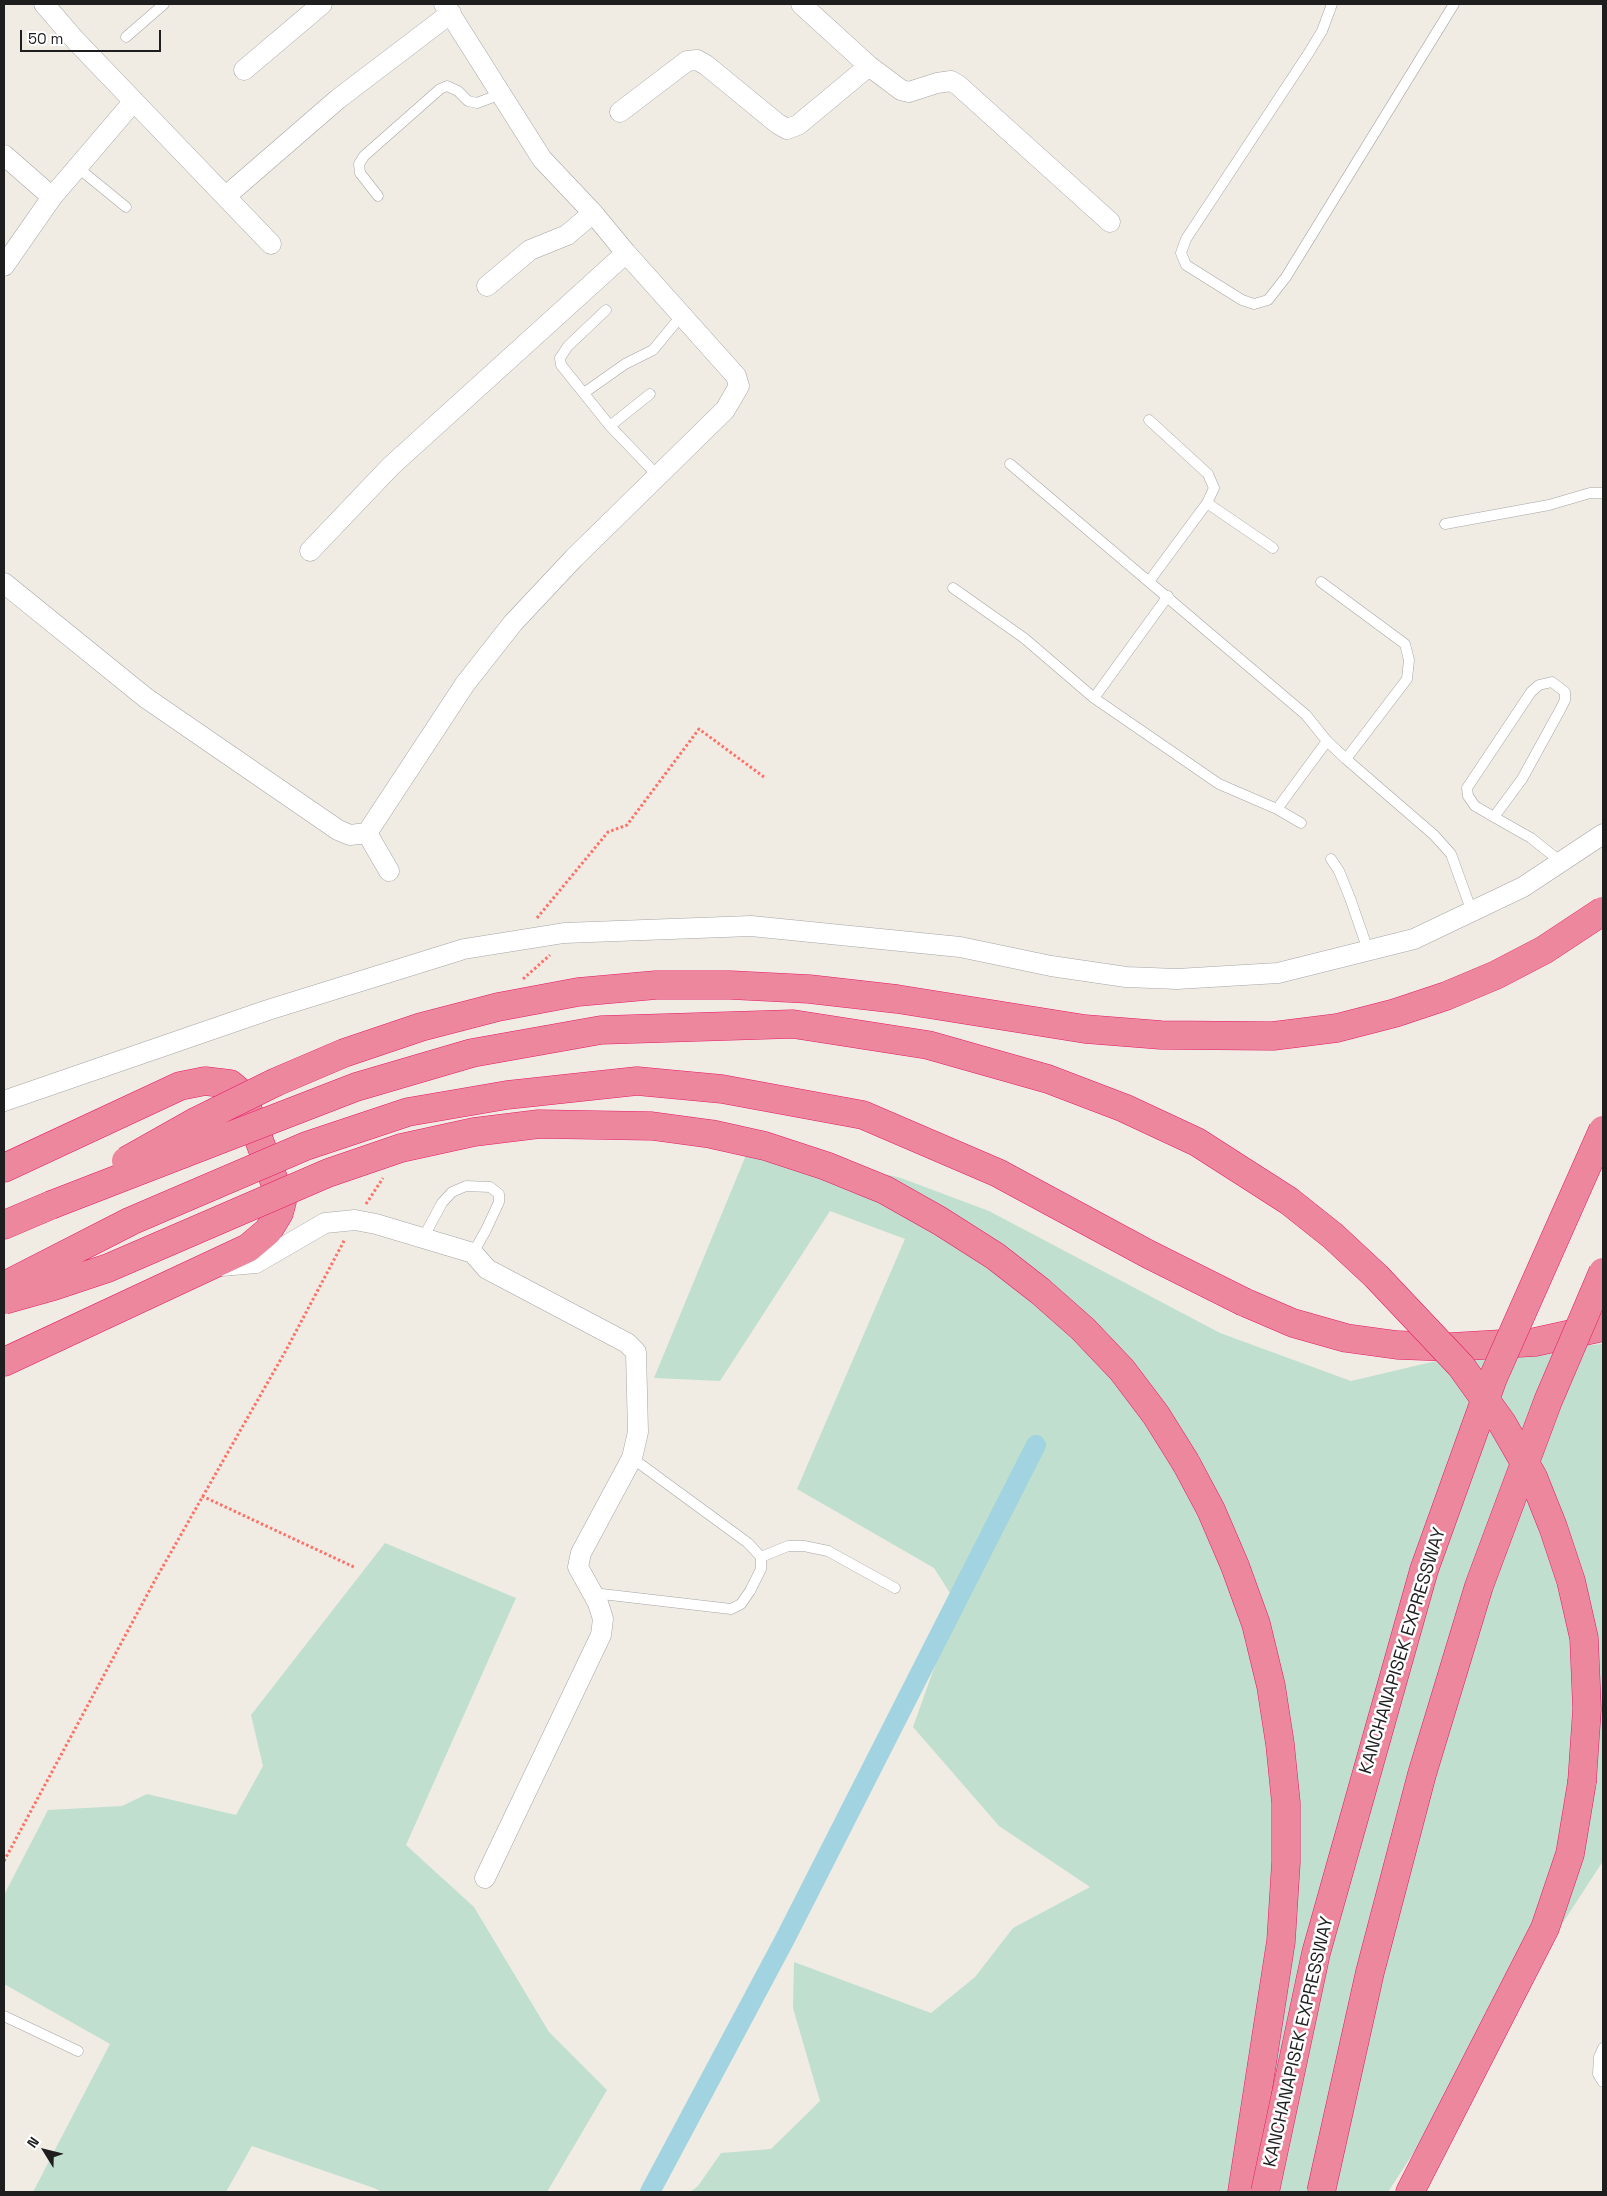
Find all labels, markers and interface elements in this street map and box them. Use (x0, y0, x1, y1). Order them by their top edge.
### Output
scale bar (22, 20, 164, 52)
text: 50 m (28, 29, 63, 48)
street label: KANCHANAPISEK EXPRESSWAY (1355, 1525, 1451, 1777)
street label: KANCHANAPISEK EXPRESSWAY (1260, 1915, 1338, 2169)
north arrow (20, 2126, 70, 2176)
text: N (23, 2133, 43, 2151)

